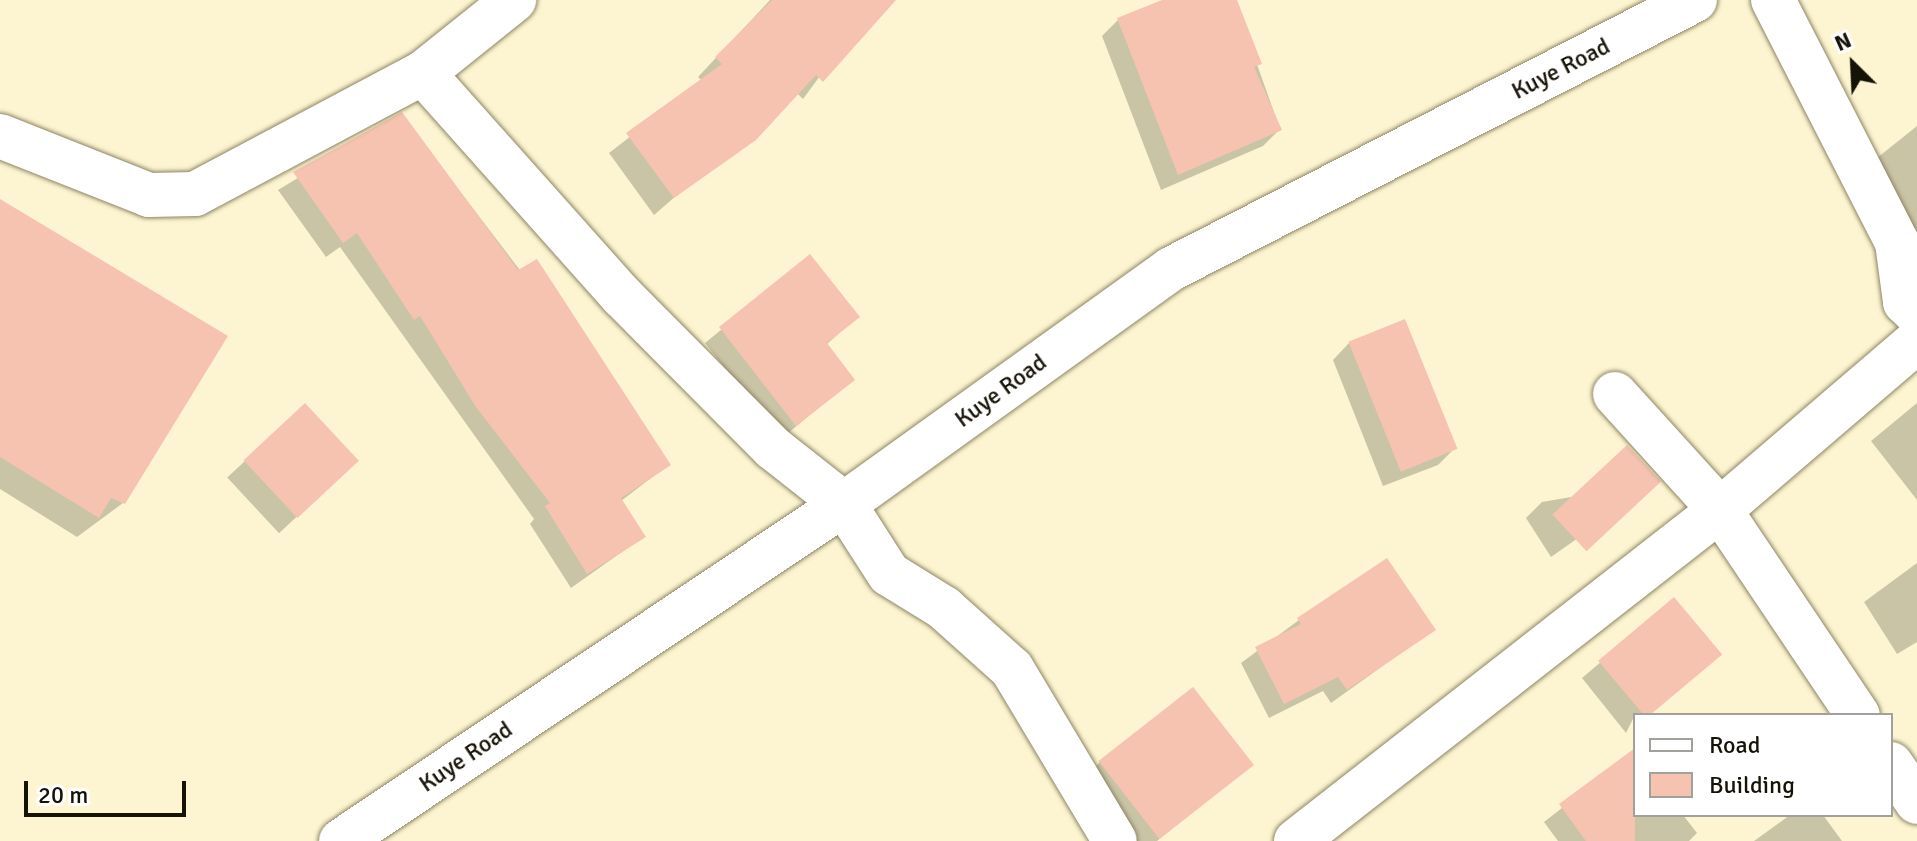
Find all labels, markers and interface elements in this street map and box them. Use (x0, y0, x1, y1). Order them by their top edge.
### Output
north arrow (1813, 24, 1893, 104)
text: N (1831, 26, 1856, 57)
street label: Kuye Road (1507, 32, 1615, 106)
street label: Kuye Road (949, 348, 1053, 434)
legend (1633, 713, 1893, 817)
street label: Kuye Road (414, 715, 518, 799)
text: Road (1709, 730, 1760, 760)
scale bar (28, 765, 190, 815)
text: Building (1709, 770, 1795, 800)
text: 20 m (38, 780, 88, 810)

